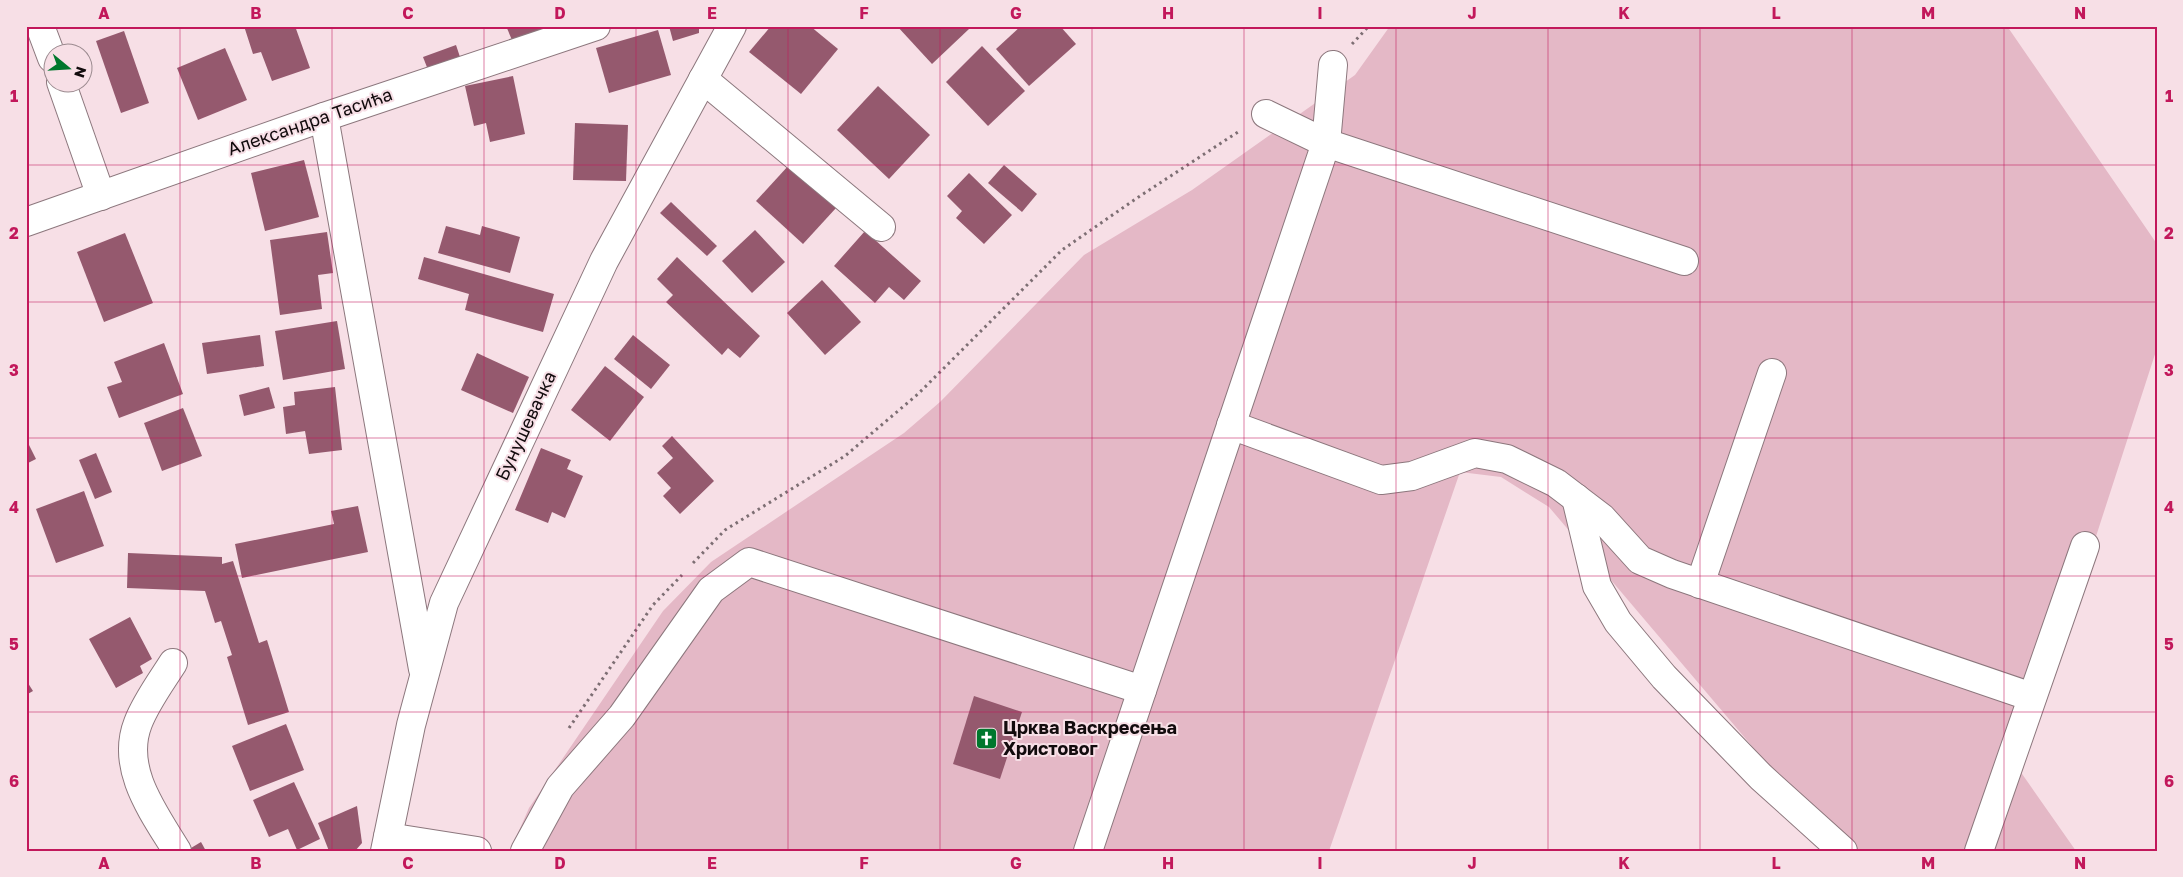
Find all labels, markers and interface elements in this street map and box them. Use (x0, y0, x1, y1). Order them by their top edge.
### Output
text: A (98, 3, 110, 23)
text: B (250, 3, 262, 23)
text: C (402, 3, 414, 23)
text: D (554, 3, 566, 23)
text: E (707, 3, 717, 23)
text: F (859, 3, 869, 23)
text: G (1010, 3, 1022, 23)
text: H (1162, 3, 1174, 23)
text: I (1317, 3, 1323, 23)
text: J (1467, 3, 1477, 23)
text: K (1618, 3, 1630, 23)
text: L (1771, 3, 1781, 23)
text: M (1921, 3, 1935, 23)
text: N (2074, 3, 2086, 23)
north arrow (42, 42, 92, 92)
text: N (71, 64, 91, 80)
street label: Александра Тасића (224, 83, 395, 160)
text: 1 (10, 86, 18, 106)
text: 1 (2165, 86, 2173, 106)
text: 2 (9, 223, 19, 243)
text: 2 (2164, 223, 2174, 243)
text: 3 (9, 360, 19, 380)
text: 3 (2164, 360, 2174, 380)
street label: Бунушевачка (490, 367, 560, 484)
text: 4 (9, 497, 19, 517)
text: 4 (2164, 497, 2174, 517)
text: 5 (9, 634, 19, 654)
text: 5 (2164, 634, 2174, 654)
place label: Црква Васкресења Христовог (1003, 716, 1177, 759)
church icon: Црква Васкресења Христовог (975, 726, 999, 750)
text: 6 (9, 771, 19, 791)
text: 6 (2164, 771, 2174, 791)
text: A (98, 853, 110, 873)
text: B (250, 853, 262, 873)
text: C (402, 853, 414, 873)
text: D (554, 853, 566, 873)
text: E (707, 853, 717, 873)
text: F (859, 853, 869, 873)
text: G (1010, 853, 1022, 873)
text: H (1162, 853, 1174, 873)
text: I (1317, 853, 1323, 873)
text: J (1467, 853, 1477, 873)
text: K (1618, 853, 1630, 873)
text: L (1771, 853, 1781, 873)
text: M (1921, 853, 1935, 873)
text: N (2074, 853, 2086, 873)

